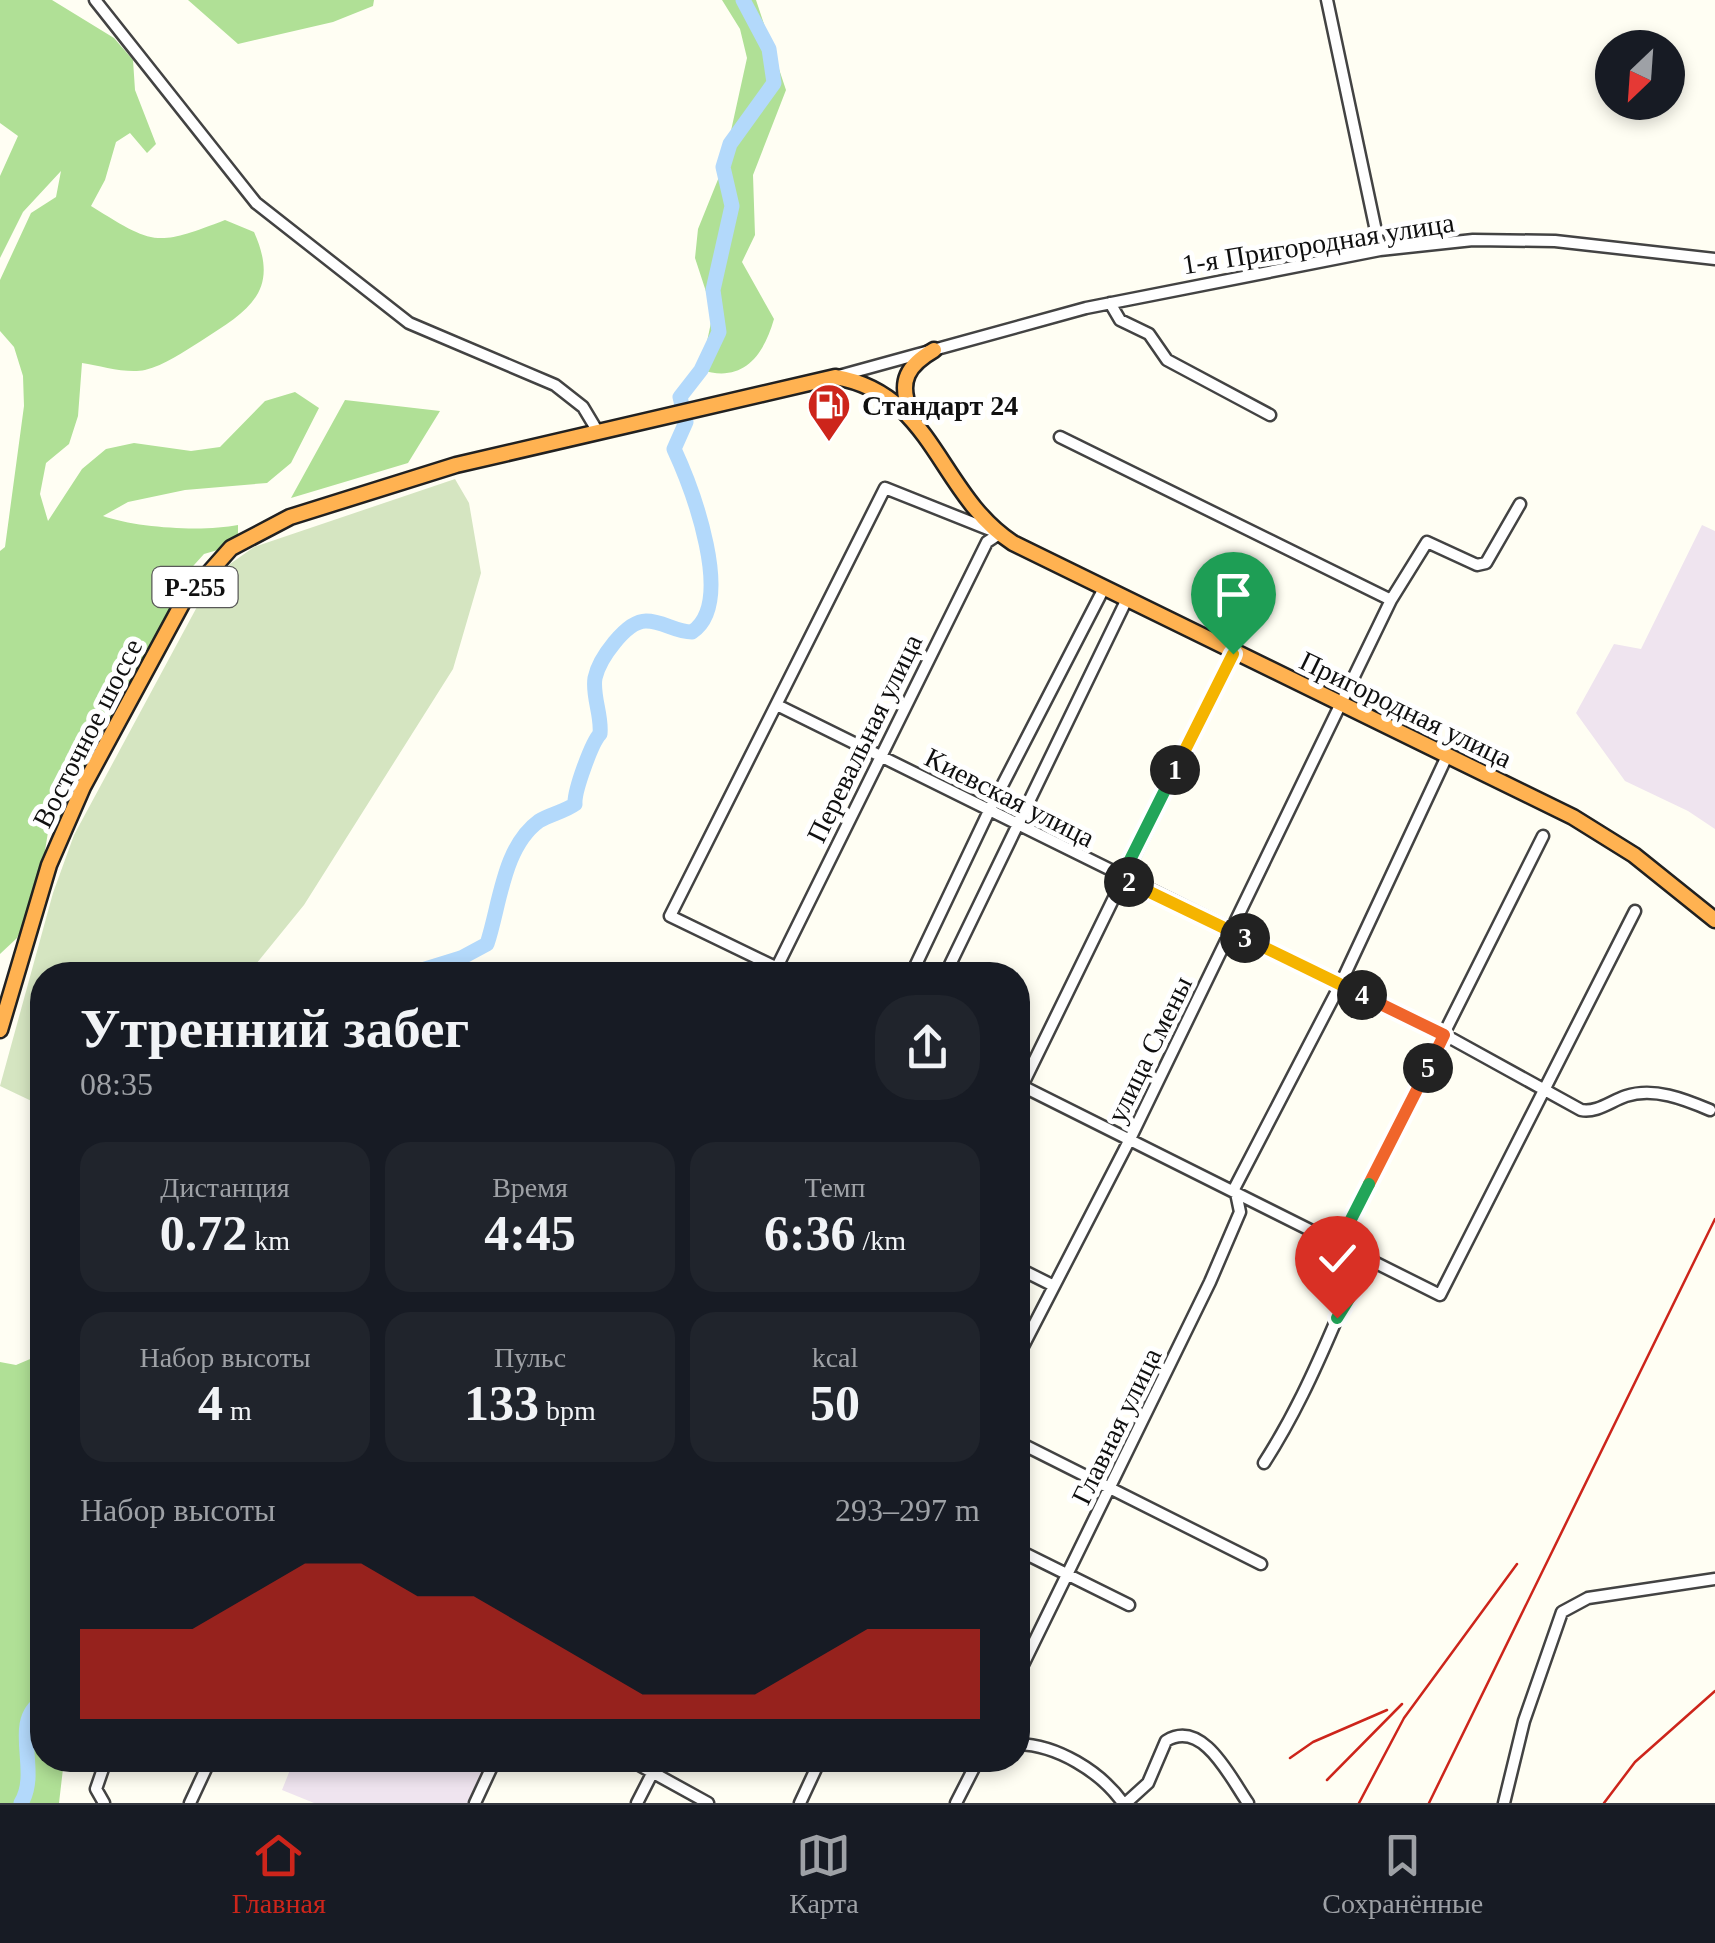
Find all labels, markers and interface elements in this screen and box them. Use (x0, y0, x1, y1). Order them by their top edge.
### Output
north arrow (1595, 30, 1685, 120)
map controls (1595, 30, 1685, 120)
street label: 1-я Пригородная улица (1180, 207, 1457, 280)
fuel station icon: Стандарт 24 (806, 382, 852, 443)
place label: Стандарт 24 (862, 390, 1018, 421)
pin (1191, 552, 1276, 655)
road number: Р-255 (152, 567, 238, 607)
icon: arrive (1206, 567, 1261, 622)
street label: Перевальная улица (801, 629, 929, 847)
street label: Восточное шоссе (26, 634, 148, 833)
street label: Пригородная улица (1295, 645, 1517, 774)
street label: Киевская улица (920, 741, 1100, 854)
pin: 1 (1150, 745, 1200, 795)
text: 1 (1168, 754, 1182, 785)
pin: 2 (1104, 857, 1154, 907)
text: 2 (1122, 866, 1136, 897)
pin: 3 (1220, 913, 1270, 963)
text: 3 (1238, 922, 1252, 953)
pin: 4 (1337, 970, 1387, 1020)
street label: улица Смены (1101, 971, 1198, 1127)
text: 4 (1355, 979, 1369, 1010)
button: share (875, 995, 980, 1100)
text: Утренний забег (80, 998, 469, 1059)
pin: 5 (1403, 1043, 1453, 1093)
text: 5 (1421, 1052, 1435, 1083)
text: 08:35 (80, 1066, 153, 1102)
text: Дистанция (160, 1172, 290, 1203)
text: Время (492, 1172, 568, 1203)
text: Темп (804, 1172, 866, 1203)
text: 0.72 (160, 1205, 247, 1261)
text: 4:45 (484, 1205, 576, 1261)
text: 6:36 (764, 1205, 856, 1261)
pin (1295, 1216, 1380, 1319)
text: km (247, 1225, 290, 1256)
text: /km (856, 1225, 906, 1256)
icon: check (1310, 1231, 1365, 1286)
text: Набор высоты (139, 1342, 311, 1373)
text: Пульс (494, 1342, 566, 1373)
text: kcal (812, 1342, 858, 1373)
street label: Главная улица (1065, 1342, 1168, 1509)
text: 4 (198, 1375, 223, 1431)
text: 133 (464, 1375, 539, 1431)
text: 50 (810, 1375, 860, 1431)
text: m (223, 1395, 252, 1426)
text: bpm (539, 1395, 596, 1426)
text: Набор высоты (80, 1492, 275, 1528)
text: 293–297 m (835, 1492, 980, 1528)
tab: Главная (232, 1828, 326, 1920)
tab: Карта (789, 1828, 859, 1920)
tab: Сохранённые (1322, 1828, 1483, 1920)

